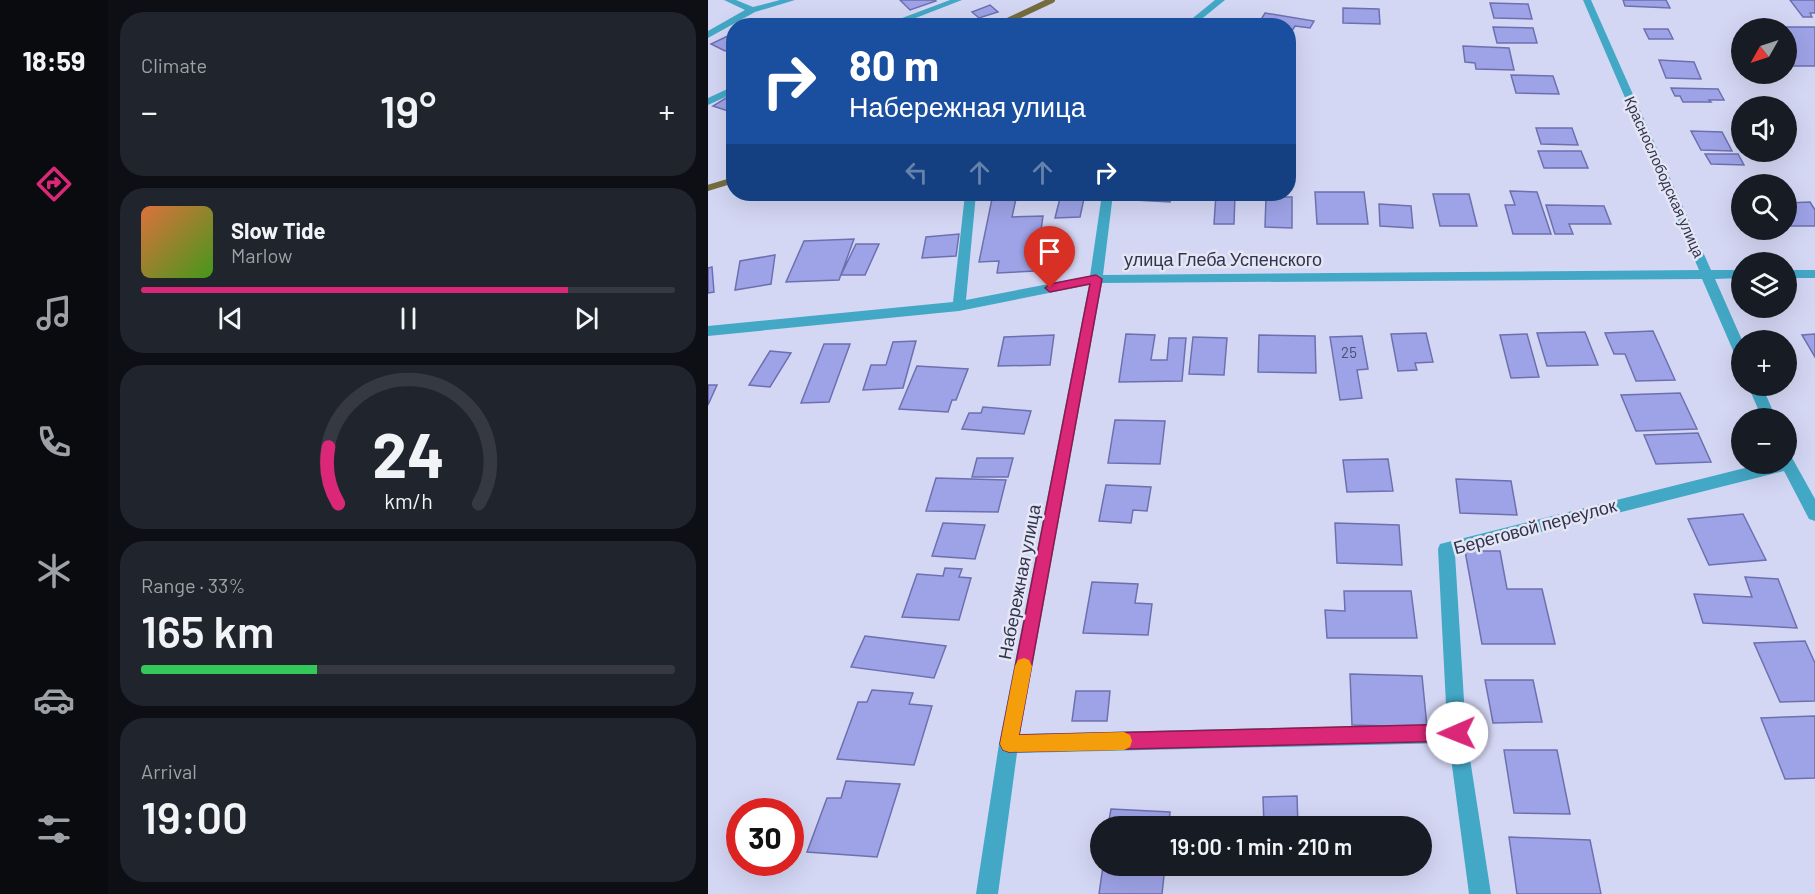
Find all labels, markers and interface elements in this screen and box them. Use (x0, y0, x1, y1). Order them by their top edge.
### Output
north arrow (1731, 18, 1797, 84)
map controls (1731, 18, 1797, 474)
text: 80 m (849, 39, 939, 89)
icon: right (750, 42, 828, 120)
text: 18:59 (23, 44, 85, 76)
text: Climate (141, 53, 207, 77)
text: 19° (380, 83, 436, 137)
text: Набережная улица (849, 90, 1086, 122)
text: − (141, 91, 158, 131)
text: + (659, 91, 675, 131)
street label: Краснослободская улица (1621, 93, 1709, 261)
button: sound (1731, 96, 1797, 162)
icon: left (900, 156, 933, 189)
icon: ahead (963, 156, 996, 189)
icon: ahead (1026, 156, 1059, 189)
icon: right (1089, 156, 1122, 189)
icon: directions (33, 163, 75, 205)
button: search (1731, 174, 1797, 240)
text: Slow Tide (231, 217, 326, 243)
pin (1024, 226, 1075, 288)
icon: arrive (1033, 235, 1066, 268)
text: Marlow (231, 243, 292, 267)
street label: улица Глеба Успенского (1124, 248, 1322, 270)
button: layers (1731, 252, 1797, 318)
icon: music (33, 292, 75, 334)
icon: previous (214, 302, 247, 335)
icon: pause (392, 302, 425, 335)
icon: next (570, 302, 603, 335)
button: + (1731, 330, 1797, 396)
house number: 25 (1341, 343, 1357, 361)
button: − (1731, 408, 1797, 474)
text: 24 (372, 416, 444, 490)
icon: phone (33, 421, 75, 463)
text: km/h (384, 488, 432, 513)
street label: Береговой переулок (1451, 494, 1619, 558)
street label: Набережная улица (993, 501, 1045, 661)
icon: climate (33, 550, 75, 592)
text: Range · 33% (141, 573, 245, 597)
text: 165 km (141, 603, 274, 657)
icon: car (33, 679, 75, 721)
position arrow (1425, 701, 1489, 765)
text: Arrival (141, 759, 197, 783)
text: 19:00 (141, 789, 248, 843)
speed limit sign: 30 (726, 798, 804, 876)
icon: filters (33, 808, 75, 850)
text: 19:00 · 1 min · 210 m (1170, 833, 1352, 859)

